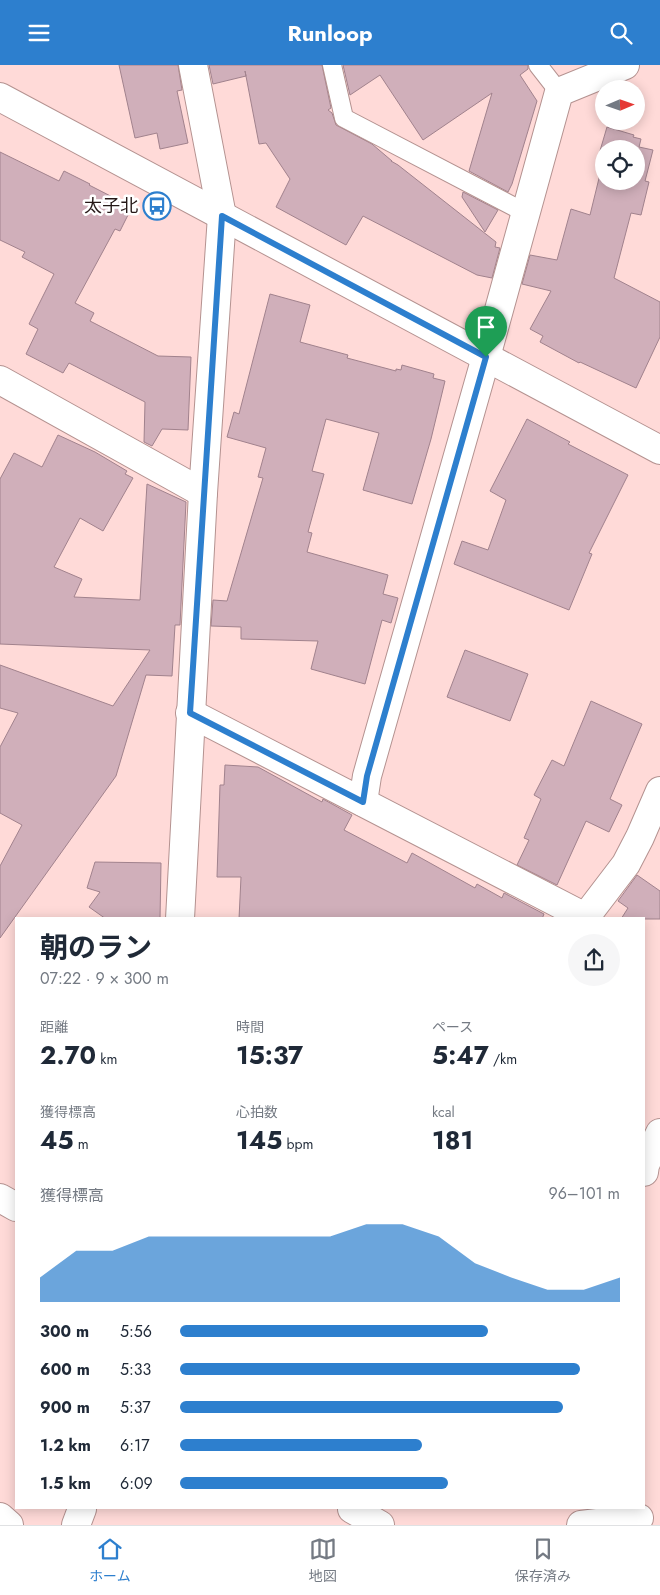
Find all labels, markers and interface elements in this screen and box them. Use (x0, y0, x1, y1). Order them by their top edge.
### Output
text: Runloop (287, 17, 373, 49)
icon: menu (25, 19, 53, 47)
icon: search (607, 19, 635, 47)
north arrow (595, 80, 645, 130)
map controls (595, 80, 645, 190)
button: locate (595, 140, 645, 190)
bus stop icon: 太子北 (142, 191, 172, 221)
place label: 太子北 (84, 193, 138, 219)
pin (465, 306, 507, 357)
icon: arrive (472, 313, 500, 341)
text: 朝のラン (40, 927, 152, 968)
button: share (568, 934, 620, 986)
text: 07:22 · 9 × 300 m (40, 967, 169, 990)
text: 距離 (40, 1017, 68, 1037)
text: 時間 (236, 1017, 264, 1037)
text: ペース (432, 1017, 473, 1037)
text: 2.70 (40, 1037, 96, 1073)
text: 15:37 (236, 1037, 303, 1073)
text: 5:47 (432, 1037, 489, 1073)
text: km (96, 1049, 117, 1069)
text: /km (489, 1049, 517, 1069)
text: 獲得標高 (40, 1102, 96, 1122)
text: 心拍数 (236, 1102, 278, 1122)
text: kcal (432, 1102, 455, 1122)
text: 45 (40, 1122, 74, 1158)
text: 145 (236, 1122, 282, 1158)
text: 181 (432, 1122, 473, 1158)
text: m (74, 1134, 89, 1154)
text: bpm (282, 1134, 313, 1154)
text: 96–101 m (548, 1182, 620, 1205)
text: 獲得標高 (40, 1184, 104, 1207)
text: 300 m (40, 1320, 89, 1343)
text: 5:56 (120, 1320, 152, 1343)
text: 600 m (40, 1358, 90, 1381)
text: 5:33 (120, 1358, 151, 1381)
text: 900 m (40, 1396, 90, 1419)
text: 5:37 (120, 1396, 151, 1419)
text: 1.2 km (40, 1434, 91, 1457)
text: 6:17 (120, 1434, 150, 1457)
text: 1.5 km (40, 1472, 91, 1495)
text: 6:09 (120, 1472, 153, 1495)
tab: ホーム (89, 1535, 131, 1586)
tab: 地図 (309, 1535, 337, 1586)
tab: 保存済み (515, 1535, 571, 1586)

